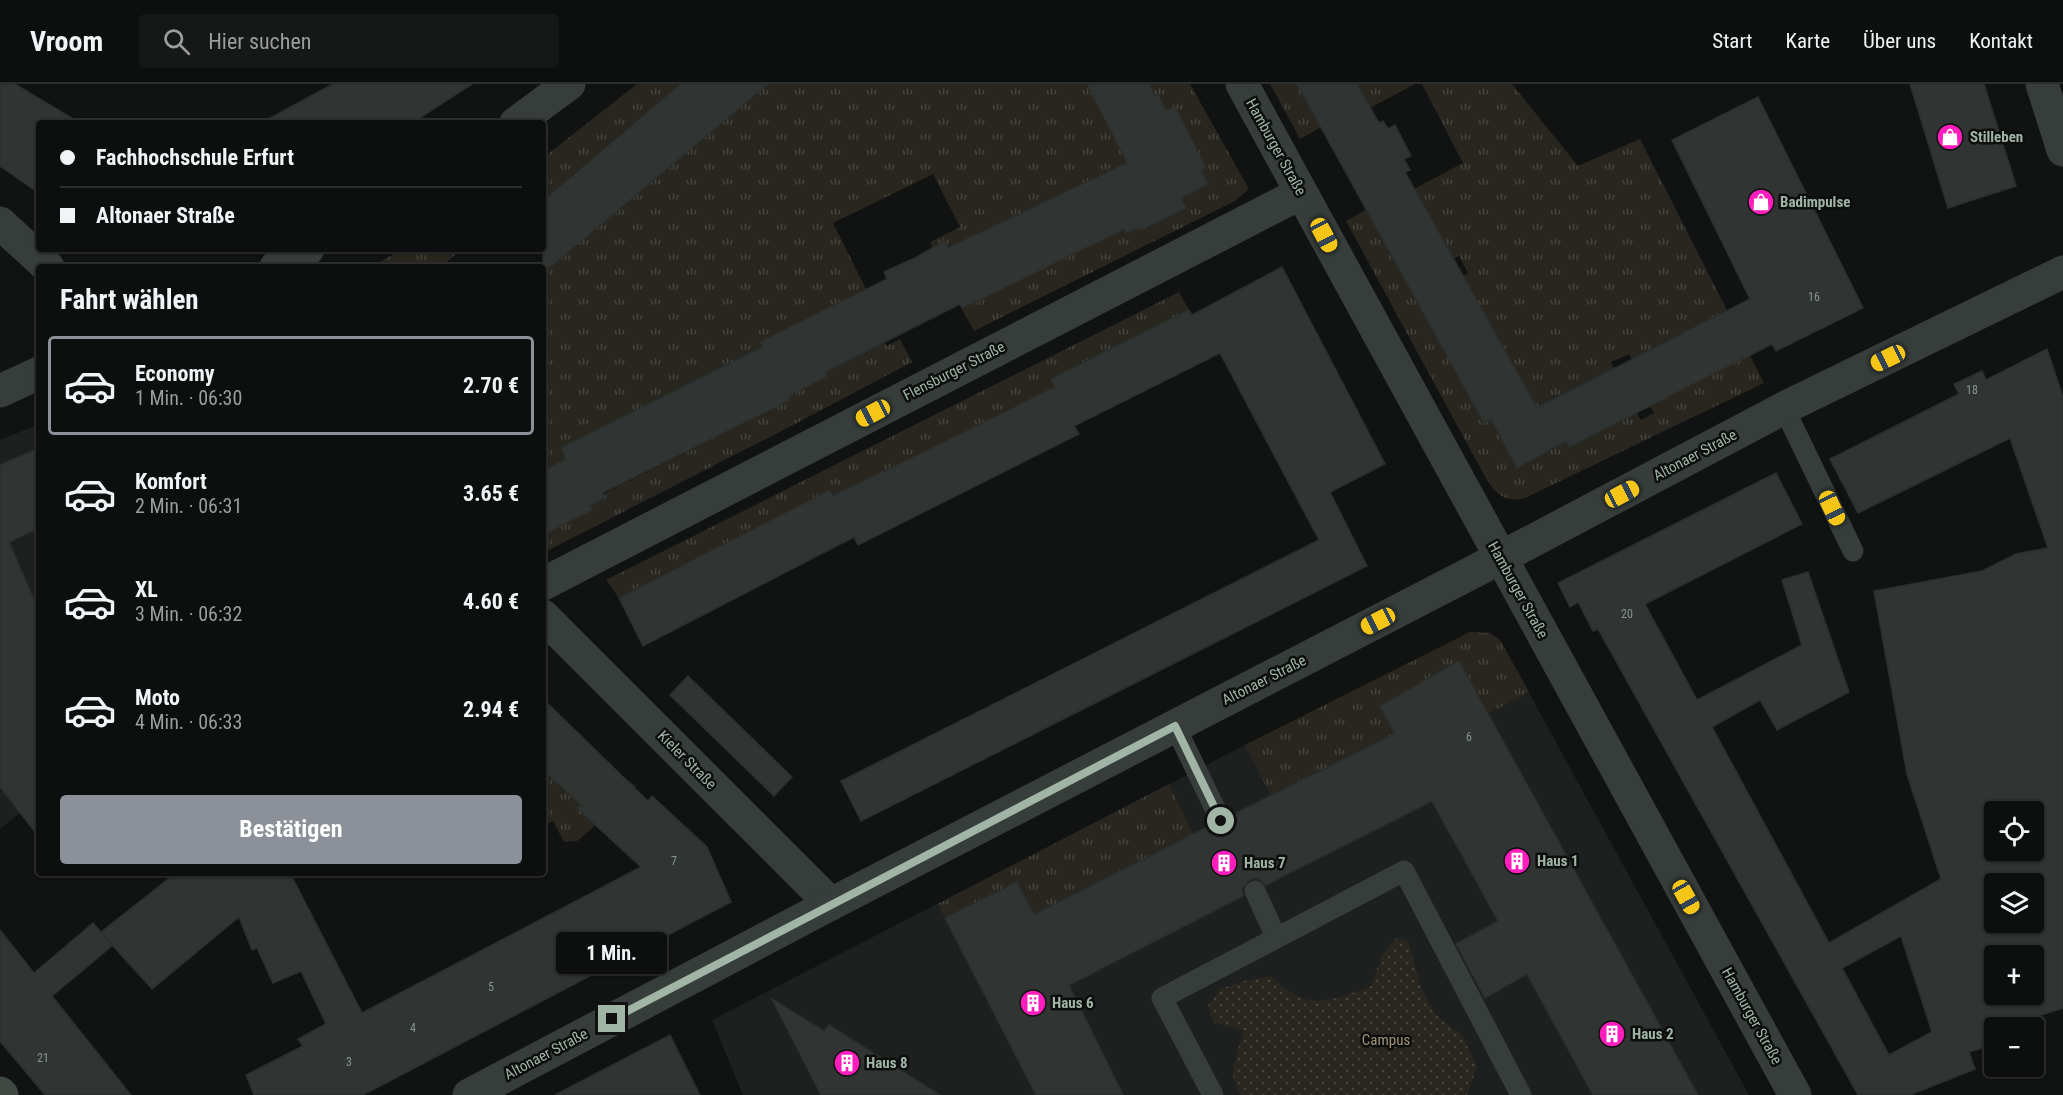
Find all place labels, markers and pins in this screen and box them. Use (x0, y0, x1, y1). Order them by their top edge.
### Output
shop icon: Stilleben (1935, 122, 1965, 152)
place label: Stilleben (1970, 128, 2023, 146)
shop icon: Badimpulse (1746, 187, 1776, 217)
place label: Badimpulse (1780, 193, 1850, 211)
building icon: Haus 1 (1502, 846, 1532, 876)
building icon: Haus 7 (1209, 848, 1239, 878)
place label: Haus 1 (1537, 852, 1579, 870)
place label: Haus 7 (1244, 854, 1286, 872)
building icon: Haus 6 (1018, 988, 1048, 1018)
place label: Haus 6 (1052, 994, 1094, 1012)
building icon: Haus 2 (1597, 1019, 1627, 1049)
place label: Haus 2 (1632, 1025, 1674, 1043)
building icon: Haus 8 (832, 1048, 862, 1078)
place label: Haus 8 (866, 1054, 908, 1072)

